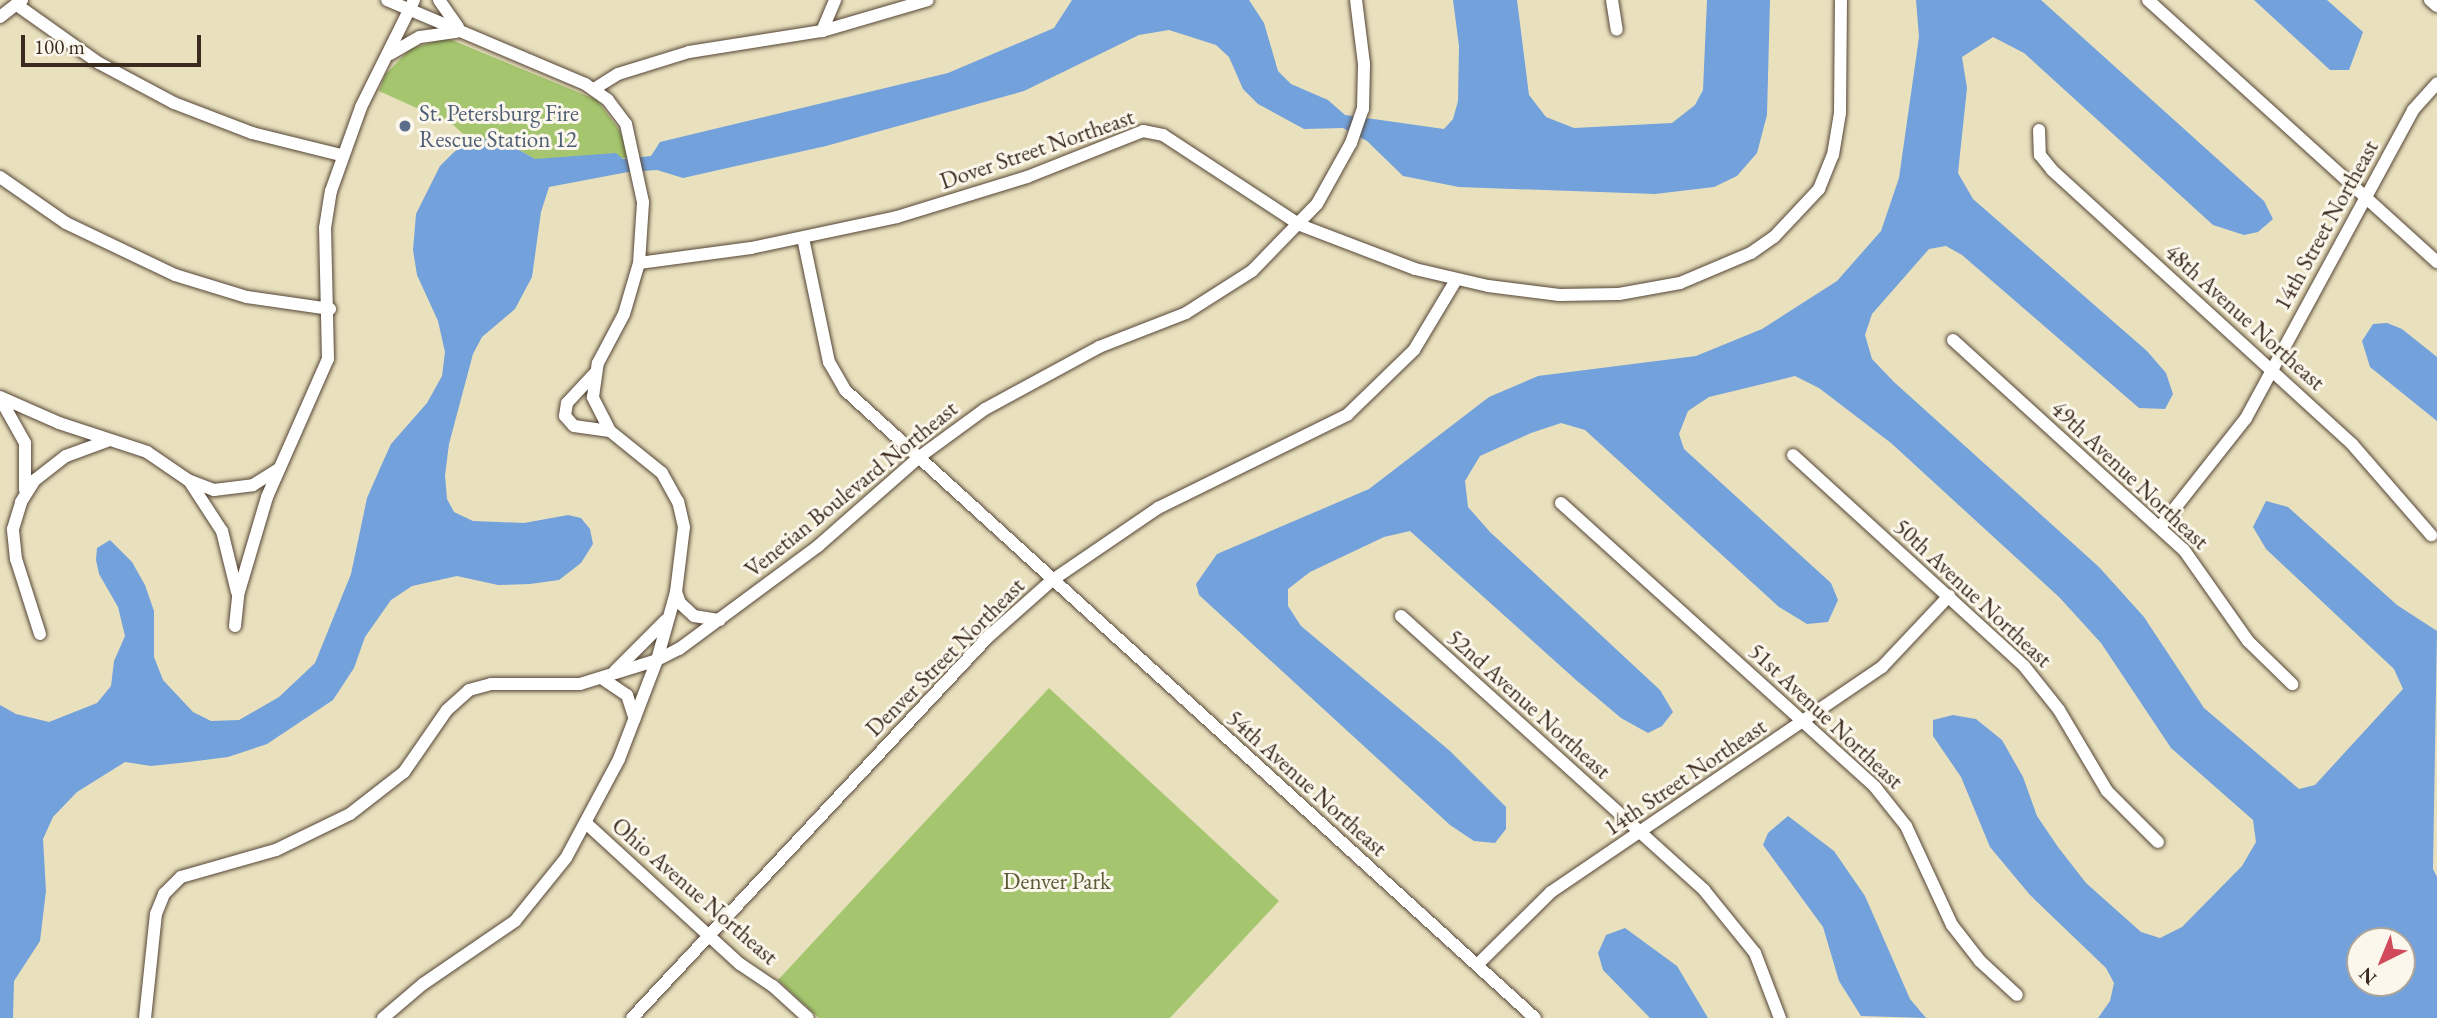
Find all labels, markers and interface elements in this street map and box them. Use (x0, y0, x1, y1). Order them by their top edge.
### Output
scale bar (24, 21, 205, 65)
text: 100 m (34, 33, 85, 60)
place label: St. Petersburg Fire Rescue Station 12 (419, 99, 579, 153)
street label: Dover Street Northeast (936, 103, 1138, 195)
marker: St. Petersburg Fire Rescue Station 12 (397, 118, 413, 134)
street label: 14th Street Northeast (2268, 135, 2384, 315)
street label: 48th Avenue Northeast (2159, 238, 2331, 396)
street label: Venetian Boulevard Northeast (739, 395, 963, 583)
street label: 49th Avenue Northeast (2045, 395, 2215, 555)
street label: 50th Avenue Northeast (1888, 513, 2058, 673)
street label: Denver Street Northeast (860, 572, 1030, 742)
street label: 52nd Avenue Northeast (1442, 623, 1616, 785)
street label: 51st Avenue Northeast (1743, 637, 1909, 795)
street label: 54th Avenue Northeast (1221, 704, 1393, 862)
street label: 14th Street Northeast (1599, 712, 1771, 842)
street label: Ohio Avenue Northeast (606, 811, 784, 971)
park label: Denver Park (1003, 867, 1111, 895)
north arrow (2346, 927, 2416, 997)
text: N (2354, 962, 2382, 991)

